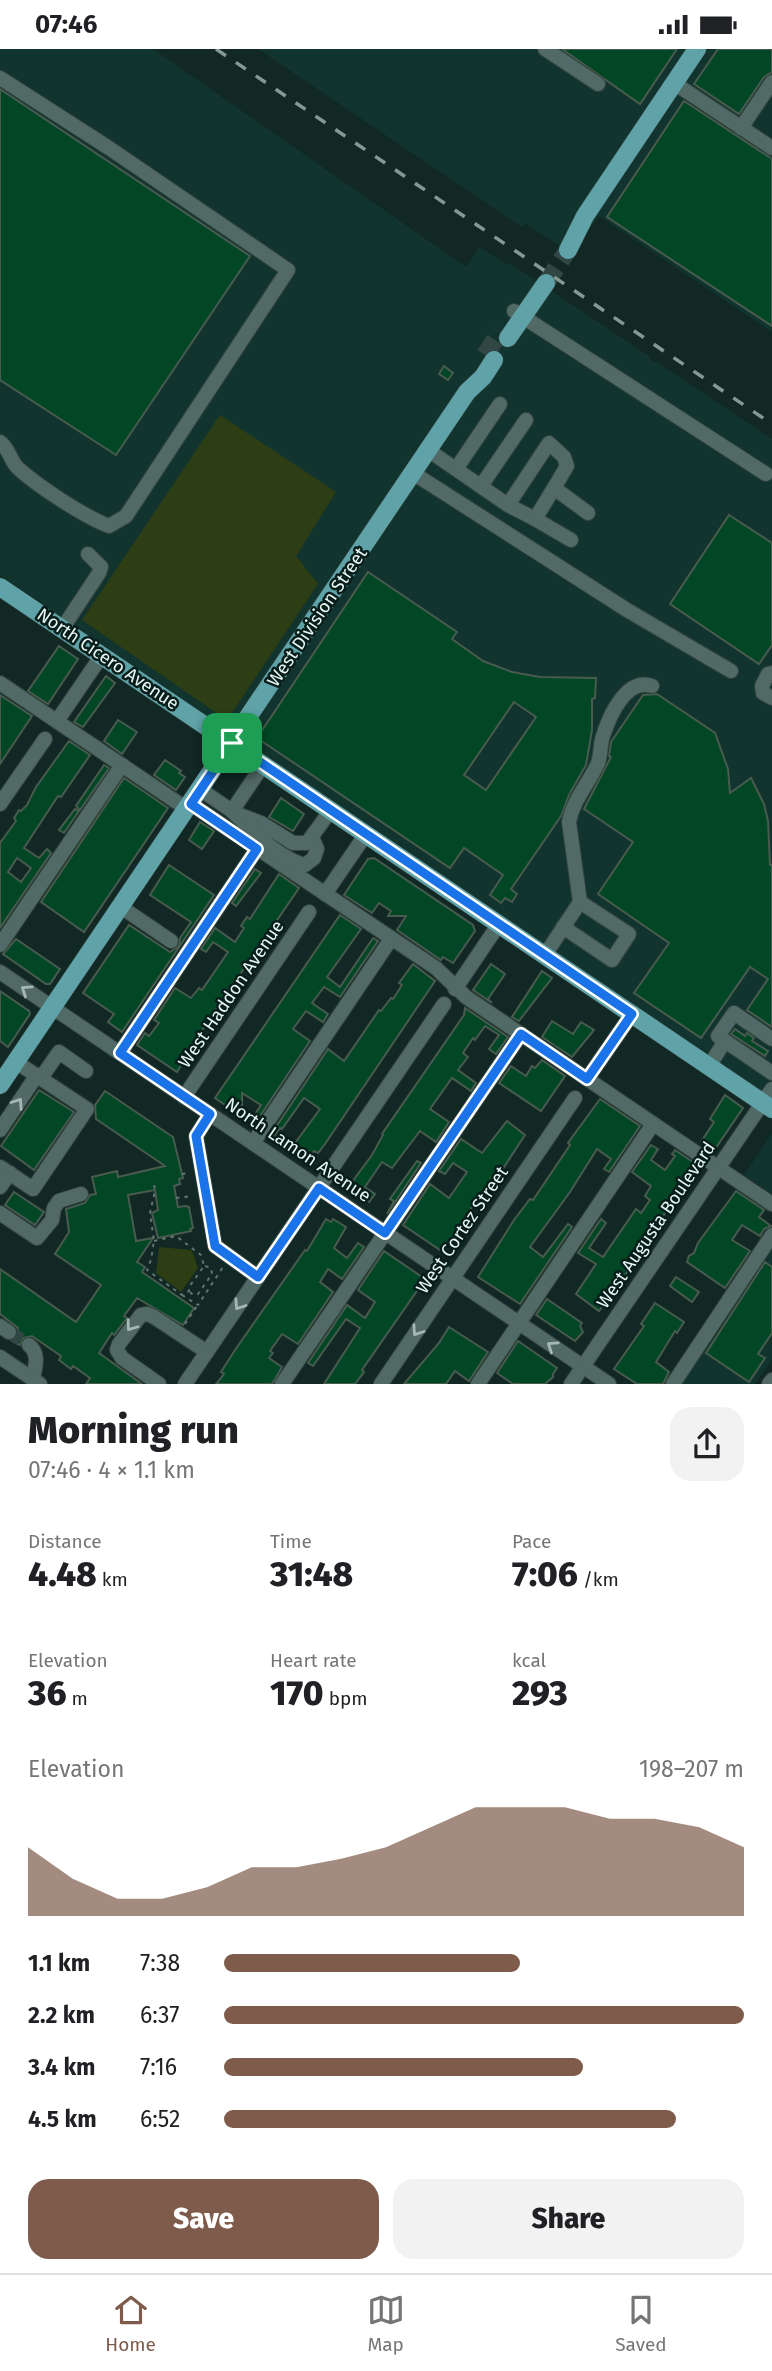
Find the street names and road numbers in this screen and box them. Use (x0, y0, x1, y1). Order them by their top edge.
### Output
street label: West Division Street (262, 543, 372, 691)
street label: North Cicero Avenue (33, 603, 183, 715)
street label: West Haddon Avenue (173, 916, 289, 1072)
street label: North Lamon Avenue (221, 1093, 375, 1207)
street label: West Augusta Boulevard (592, 1137, 720, 1313)
street label: West Cortez Street (411, 1162, 513, 1298)

